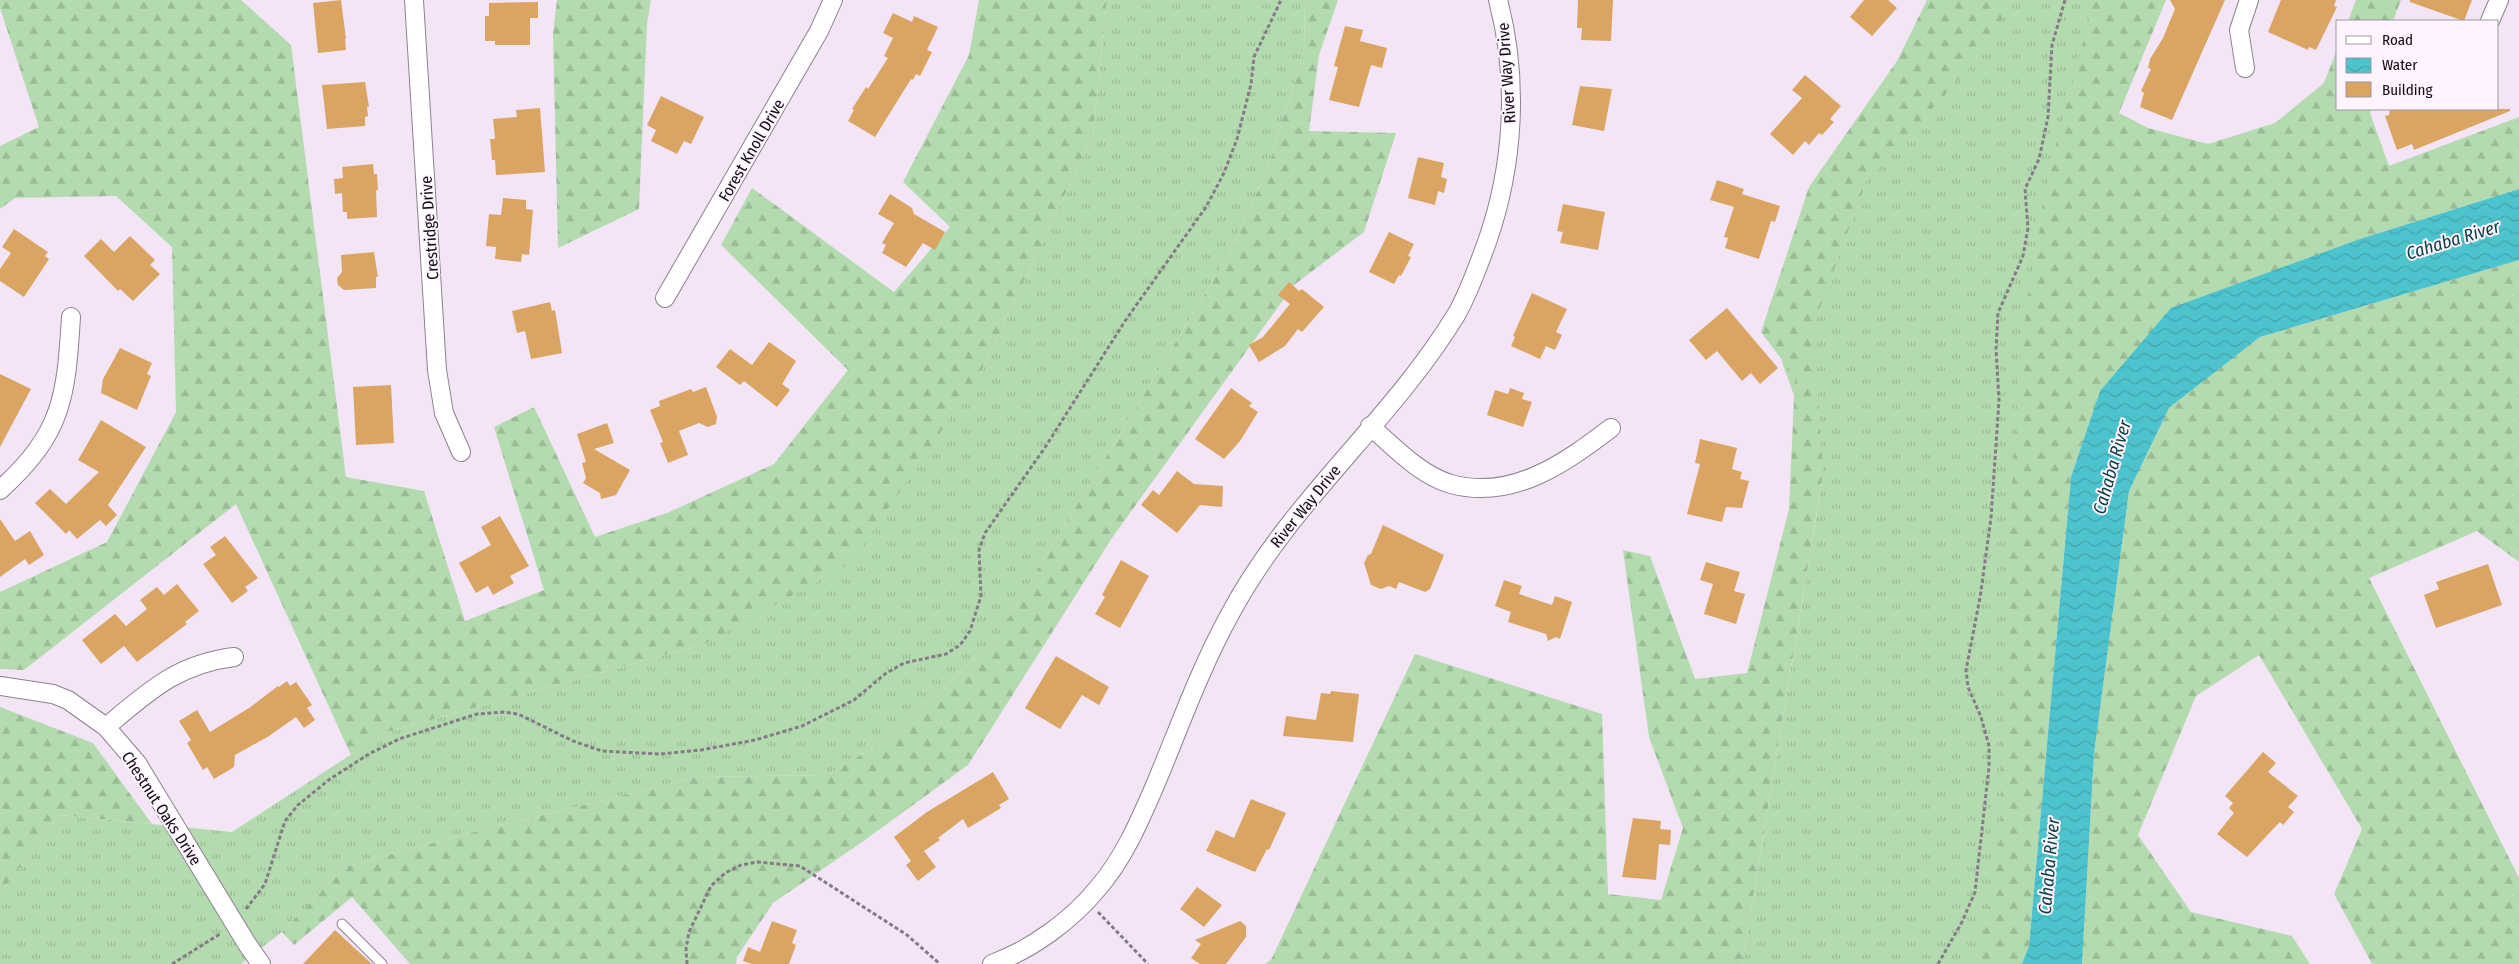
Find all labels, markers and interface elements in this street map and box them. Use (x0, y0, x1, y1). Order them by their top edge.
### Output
legend (2336, 20, 2499, 110)
street label: River Way Drive (1493, 22, 1519, 124)
text: Road (2382, 31, 2413, 49)
text: Water (2382, 56, 2418, 74)
text: Building (2382, 81, 2433, 99)
street label: Forest Knoll Drive (714, 96, 788, 205)
street label: Crestridge Drive (416, 175, 443, 280)
water label: Cahaba River (2404, 215, 2503, 265)
water label: Cahaba River (2088, 417, 2136, 517)
street label: River Way Drive (1266, 461, 1345, 552)
street label: Chestnut Oaks Drive (118, 748, 205, 869)
water label: Cahaba River (2034, 816, 2064, 915)

